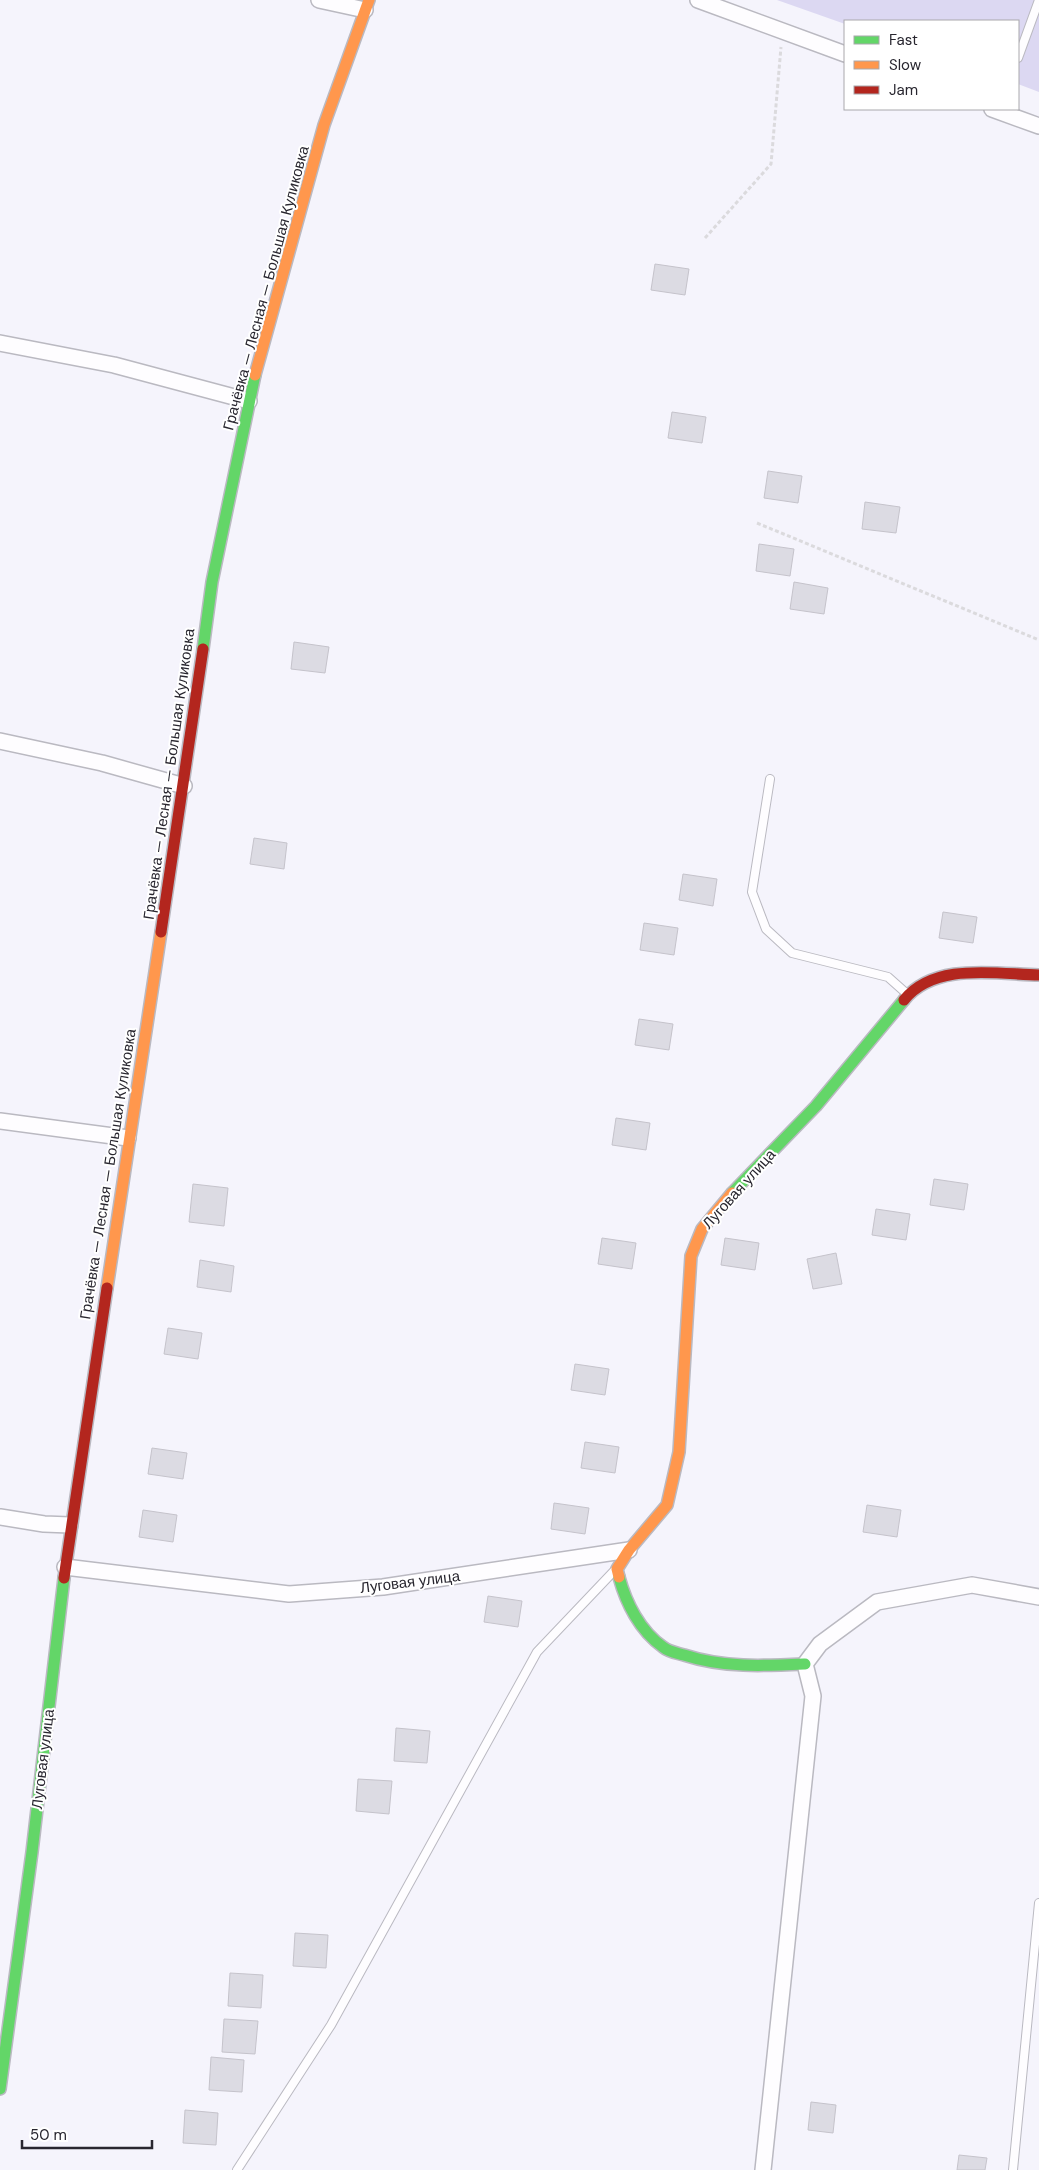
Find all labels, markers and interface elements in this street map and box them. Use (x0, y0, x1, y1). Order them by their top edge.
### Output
legend (844, 20, 1019, 110)
text: Fast (889, 30, 918, 50)
text: Slow (889, 55, 922, 75)
text: Jam (889, 80, 918, 100)
street label: Грачёвка — Лесная — Большая Куликовка (218, 143, 314, 432)
street label: Грачёвка — Лесная — Большая Куликовка (139, 626, 199, 921)
street label: Грачёвка — Лесная — Большая Куликовка (75, 1027, 141, 1321)
street label: Луговая улица (698, 1144, 780, 1233)
street label: Луговая улица (359, 1566, 462, 1598)
street label: Луговая улица (27, 1707, 59, 1810)
scale bar (22, 2118, 152, 2150)
text: 50 m (30, 2125, 67, 2145)

